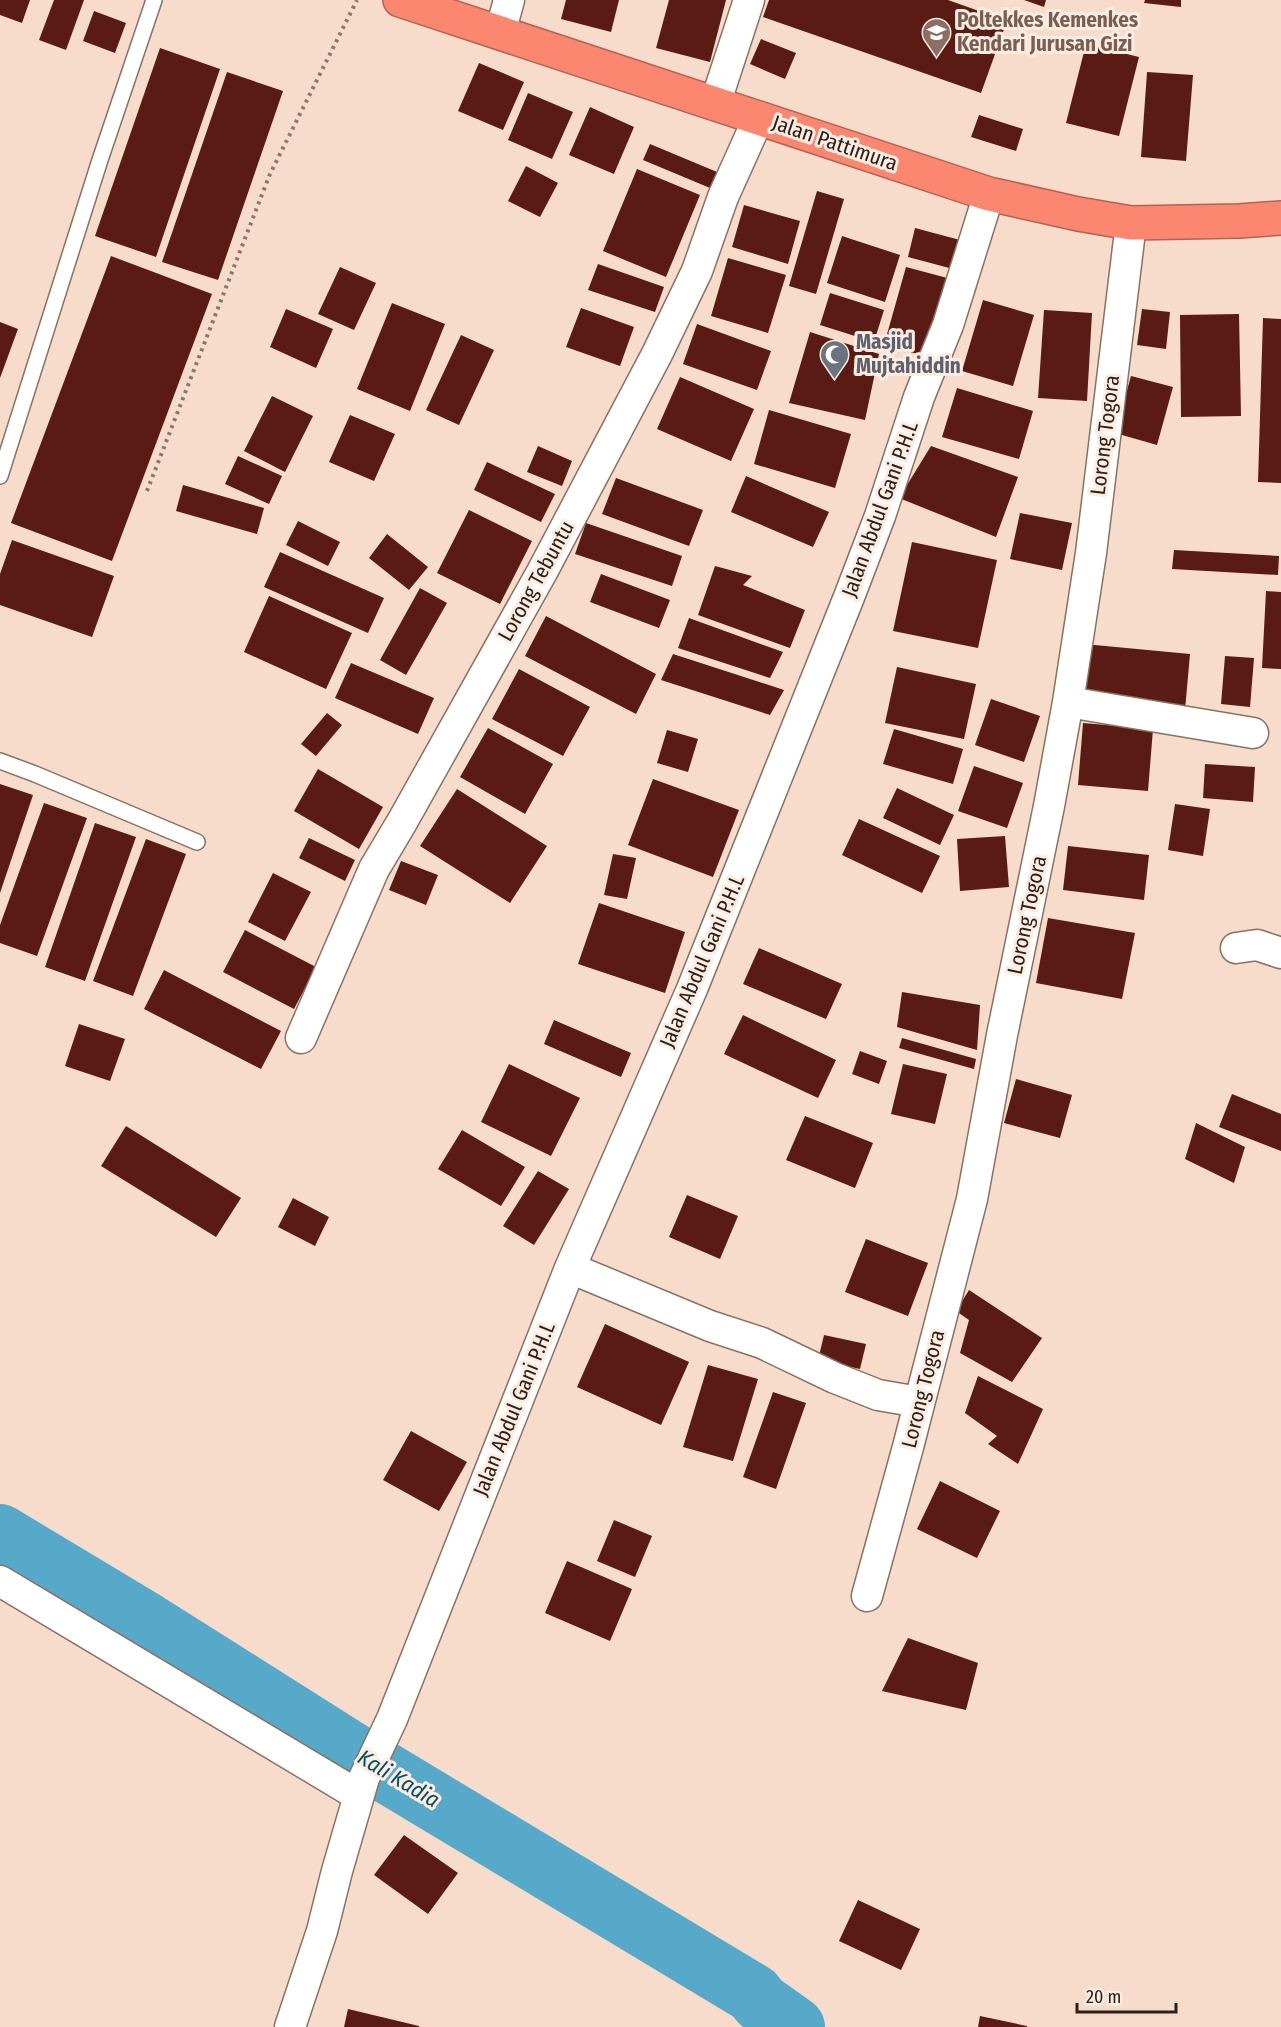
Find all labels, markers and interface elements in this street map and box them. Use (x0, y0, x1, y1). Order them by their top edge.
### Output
place label: Poltekkes Kemenkes Kendari Jurusan Gizi (957, 7, 1138, 57)
school or university icon: Poltekkes Kemenkes Kendari Jurusan Gizi (920, 16, 952, 58)
street label: Jalan Pattimura (769, 109, 901, 177)
place label: Masjid Mujtahiddin (856, 329, 961, 379)
mosque icon: Masjid Mujtahiddin (819, 338, 851, 380)
street label: Lorong Togora (1085, 374, 1125, 496)
street label: Jalan Abdul Gani P.H.L (836, 417, 924, 601)
street label: Lorong Tebuntu (492, 516, 580, 646)
street label: Lorong Togora (1002, 853, 1052, 977)
street label: Jalan Abdul Gani P.H.L (654, 870, 750, 1051)
street label: Jalan Abdul Gani P.H.L (467, 1317, 561, 1500)
street label: Lorong Togora (896, 1327, 950, 1451)
water label: Kali Kadia (353, 1744, 445, 1813)
scale bar (1077, 1976, 1176, 2014)
text: 20 m (1086, 1986, 1121, 2008)

